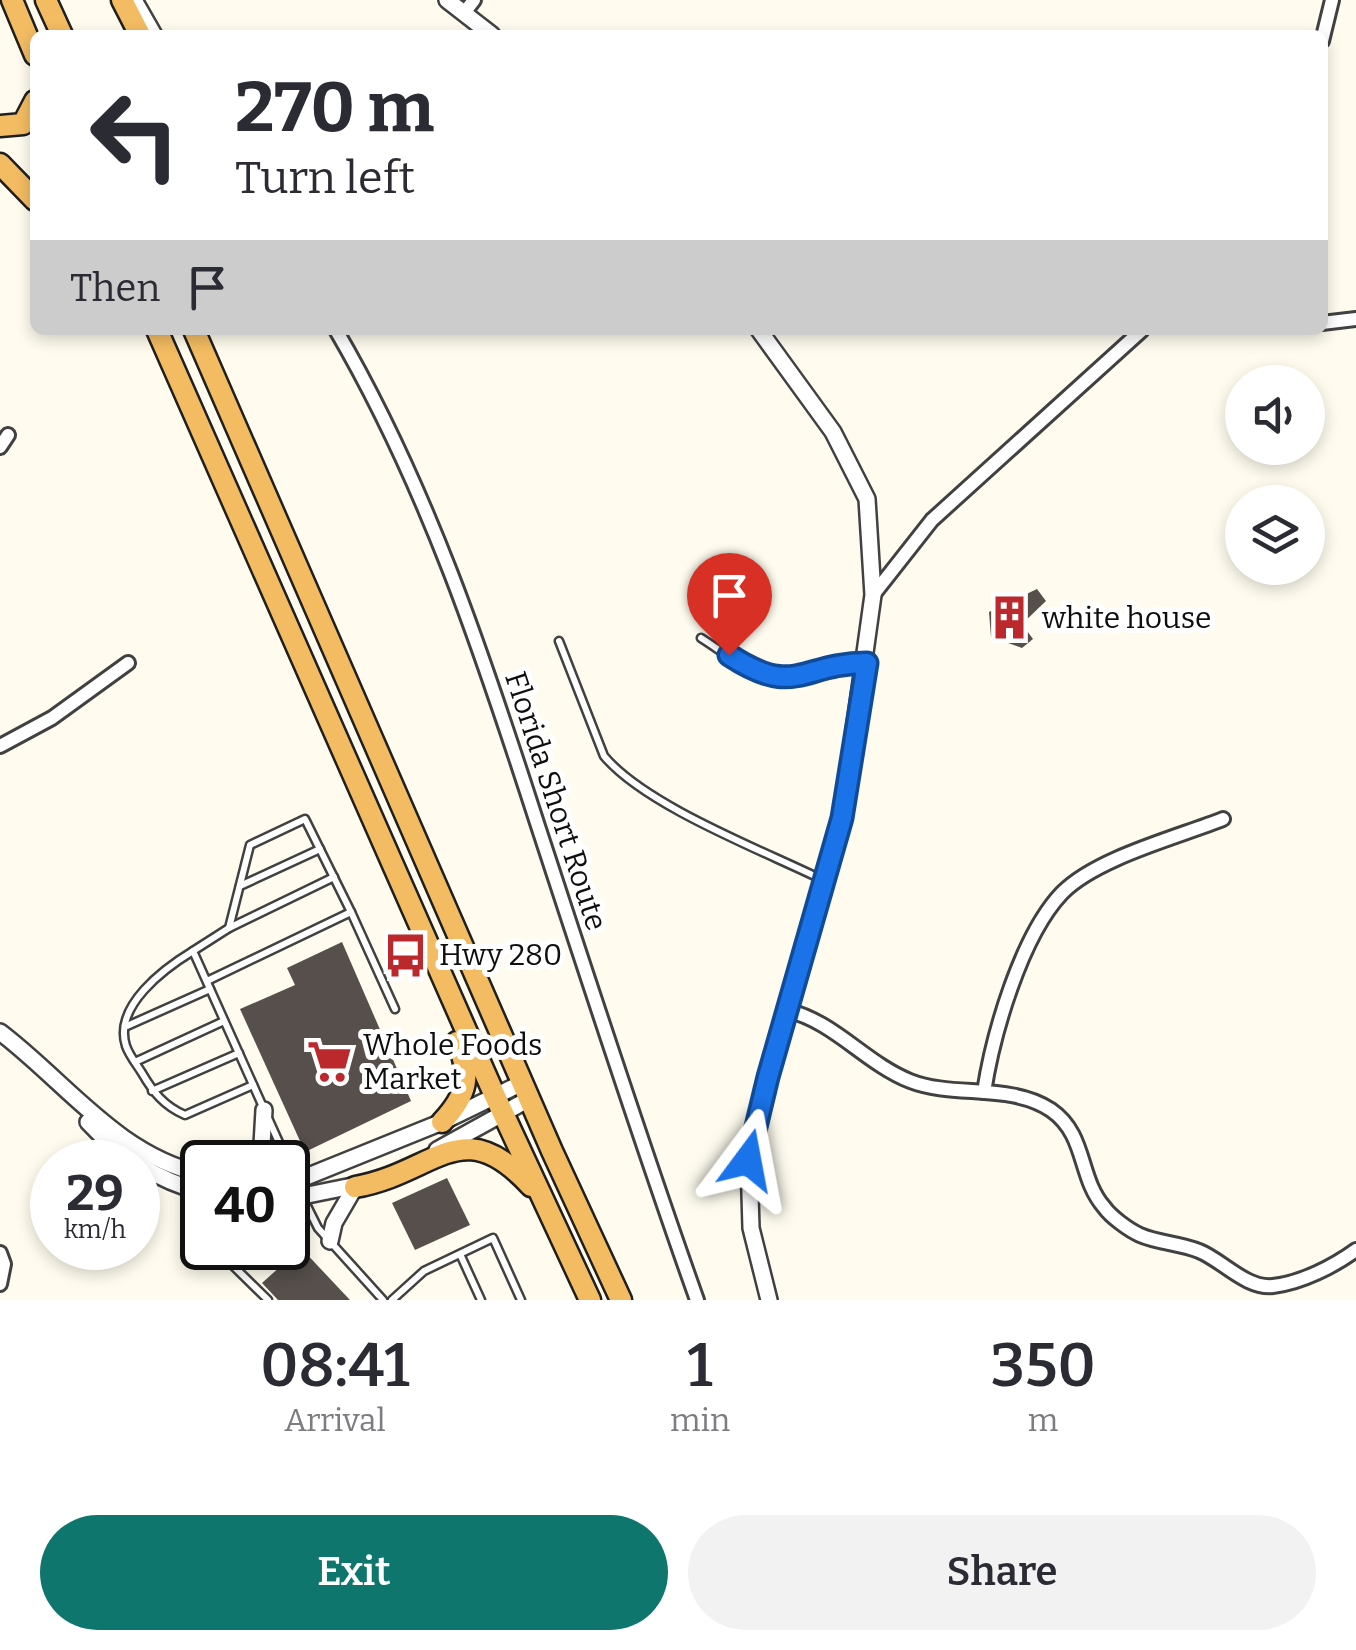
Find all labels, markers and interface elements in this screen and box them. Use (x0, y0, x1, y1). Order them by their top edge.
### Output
text: 270 m (235, 66, 434, 150)
icon: left (70, 70, 200, 200)
text: Turn left (235, 151, 415, 205)
icon: arrive (180, 260, 235, 315)
text: Then (70, 265, 160, 311)
map controls (1225, 365, 1325, 585)
button: sound (1225, 365, 1325, 465)
button: layers (1225, 485, 1325, 585)
pin (687, 553, 772, 656)
icon: arrive (702, 568, 757, 623)
building icon: white house (985, 594, 1033, 642)
place label: white house (1041, 600, 1211, 636)
street label: Florida Short Route (497, 667, 615, 935)
bus stop icon: Hwy 280 (382, 931, 430, 979)
place label: Hwy 280 (439, 937, 562, 973)
place label: Whole Foods Market (363, 1027, 542, 1097)
supermarket icon: Whole Foods Market (306, 1038, 354, 1086)
position arrow (696, 1108, 800, 1212)
speed limit sign: 40 (180, 1140, 310, 1270)
text: 29 (66, 1163, 124, 1223)
text: km/h (64, 1215, 126, 1245)
text: 08:41 (260, 1330, 410, 1402)
text: 1 (687, 1330, 713, 1402)
text: 350 (990, 1330, 1096, 1402)
text: Arrival (284, 1401, 386, 1439)
text: min (670, 1401, 730, 1439)
text: m (1028, 1401, 1058, 1439)
button: Exit (40, 1515, 668, 1630)
button: Share (688, 1515, 1316, 1630)

